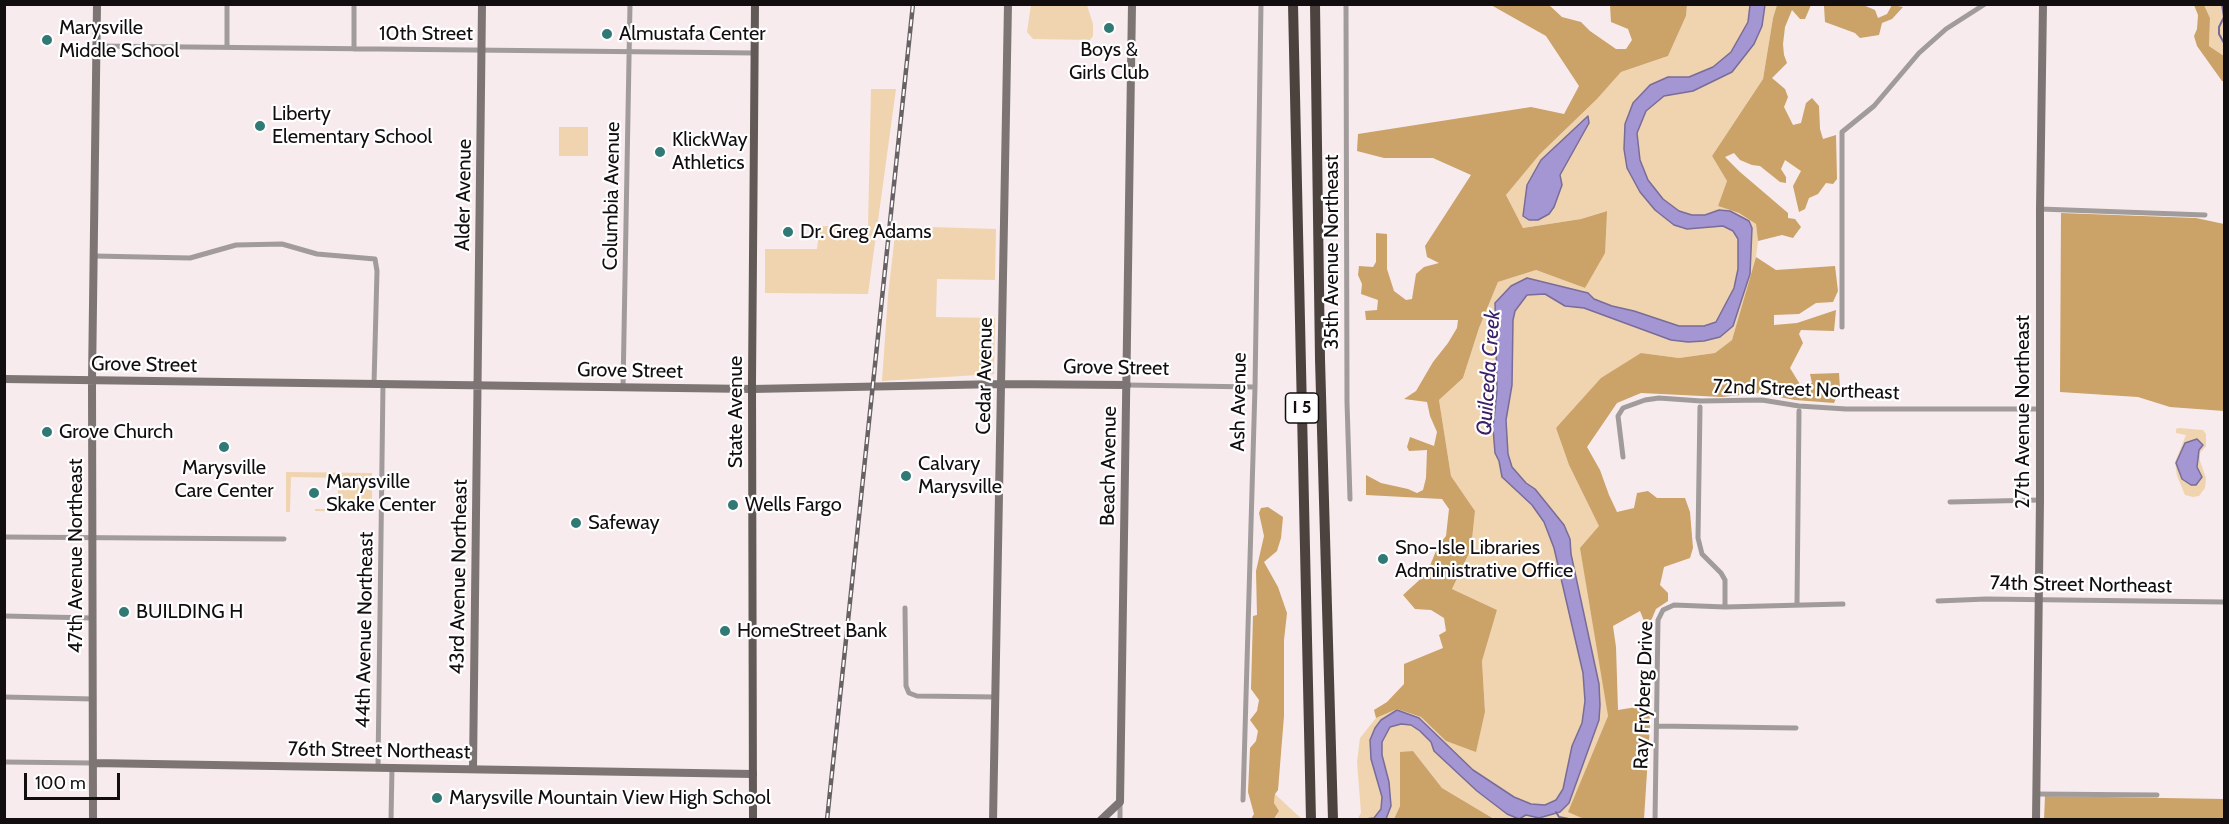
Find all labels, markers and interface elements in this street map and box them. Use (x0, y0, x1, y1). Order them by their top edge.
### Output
place label: Marysville Middle School (59, 16, 179, 63)
marker: Boys & Girls Club (1102, 21, 1116, 35)
street label: 10th Street (379, 22, 473, 46)
place label: Almustafa Center (619, 22, 766, 46)
marker: Almustafa Center (600, 27, 614, 41)
marker: Marysville Middle School (40, 33, 54, 47)
place label: Boys & Girls Club (1069, 38, 1149, 85)
place label: Liberty Elementary School (272, 102, 432, 149)
marker: Liberty Elementary School (253, 119, 267, 133)
street label: Columbia Avenue (599, 121, 625, 271)
place label: KlickWay Athletics (672, 128, 748, 175)
street label: Alder Avenue (451, 139, 477, 251)
marker: KlickWay Athletics (653, 145, 667, 159)
street label: 35th Avenue Northeast (1320, 154, 1344, 350)
place label: Dr. Greg Adams (800, 220, 931, 244)
marker: Dr. Greg Adams (781, 225, 795, 239)
water label: Quilceda Creek (1472, 309, 1506, 437)
street label: 27th Avenue Northeast (2011, 315, 2035, 509)
street label: Cedar Avenue (972, 317, 998, 435)
street label: Grove Street (91, 352, 197, 378)
street label: Ash Avenue (1226, 352, 1252, 452)
street label: Grove Street (1063, 355, 1169, 381)
street label: State Avenue (724, 356, 748, 468)
street label: Grove Street (577, 358, 683, 384)
street label: 72nd Street Northeast (1712, 375, 1900, 405)
road number: I 5 (1286, 393, 1318, 423)
street label: Beach Avenue (1096, 406, 1122, 526)
place label: Grove Church (59, 420, 173, 444)
marker: Grove Church (40, 425, 54, 439)
marker: Marysville Care Center (217, 440, 231, 454)
place label: Calvary Marysville (918, 452, 1002, 499)
place label: Marysville Care Center (174, 456, 274, 503)
street label: 47th Avenue Northeast (64, 458, 88, 654)
marker: Calvary Marysville (899, 469, 913, 483)
place label: Marysville Skake Center (326, 470, 436, 517)
street label: 43rd Avenue Northeast (445, 479, 473, 675)
marker: Marysville Skake Center (307, 486, 321, 500)
place label: Wells Fargo (745, 493, 842, 517)
marker: Wells Fargo (726, 498, 740, 512)
place label: Safeway (588, 511, 660, 535)
marker: Safeway (569, 516, 583, 530)
street label: 44th Avenue Northeast (351, 531, 379, 729)
place label: Sno-Isle Libraries Administrative Office (1395, 536, 1573, 583)
marker: Sno-Isle Libraries Administrative Office (1376, 552, 1390, 566)
street label: 74th Street Northeast (1990, 571, 2172, 599)
place label: BUILDING H (136, 600, 243, 624)
marker: BUILDING H (117, 605, 131, 619)
place label: HomeStreet Bank (737, 619, 887, 643)
street label: Ray Fryberg Drive (1629, 620, 1659, 770)
marker: HomeStreet Bank (718, 624, 732, 638)
street label: 76th Street Northeast (288, 737, 470, 765)
scale bar (27, 761, 123, 799)
text: 100 m (35, 772, 86, 794)
place label: Marysville Mountain View High School (449, 786, 771, 810)
marker: Marysville Mountain View High School (430, 791, 444, 805)

